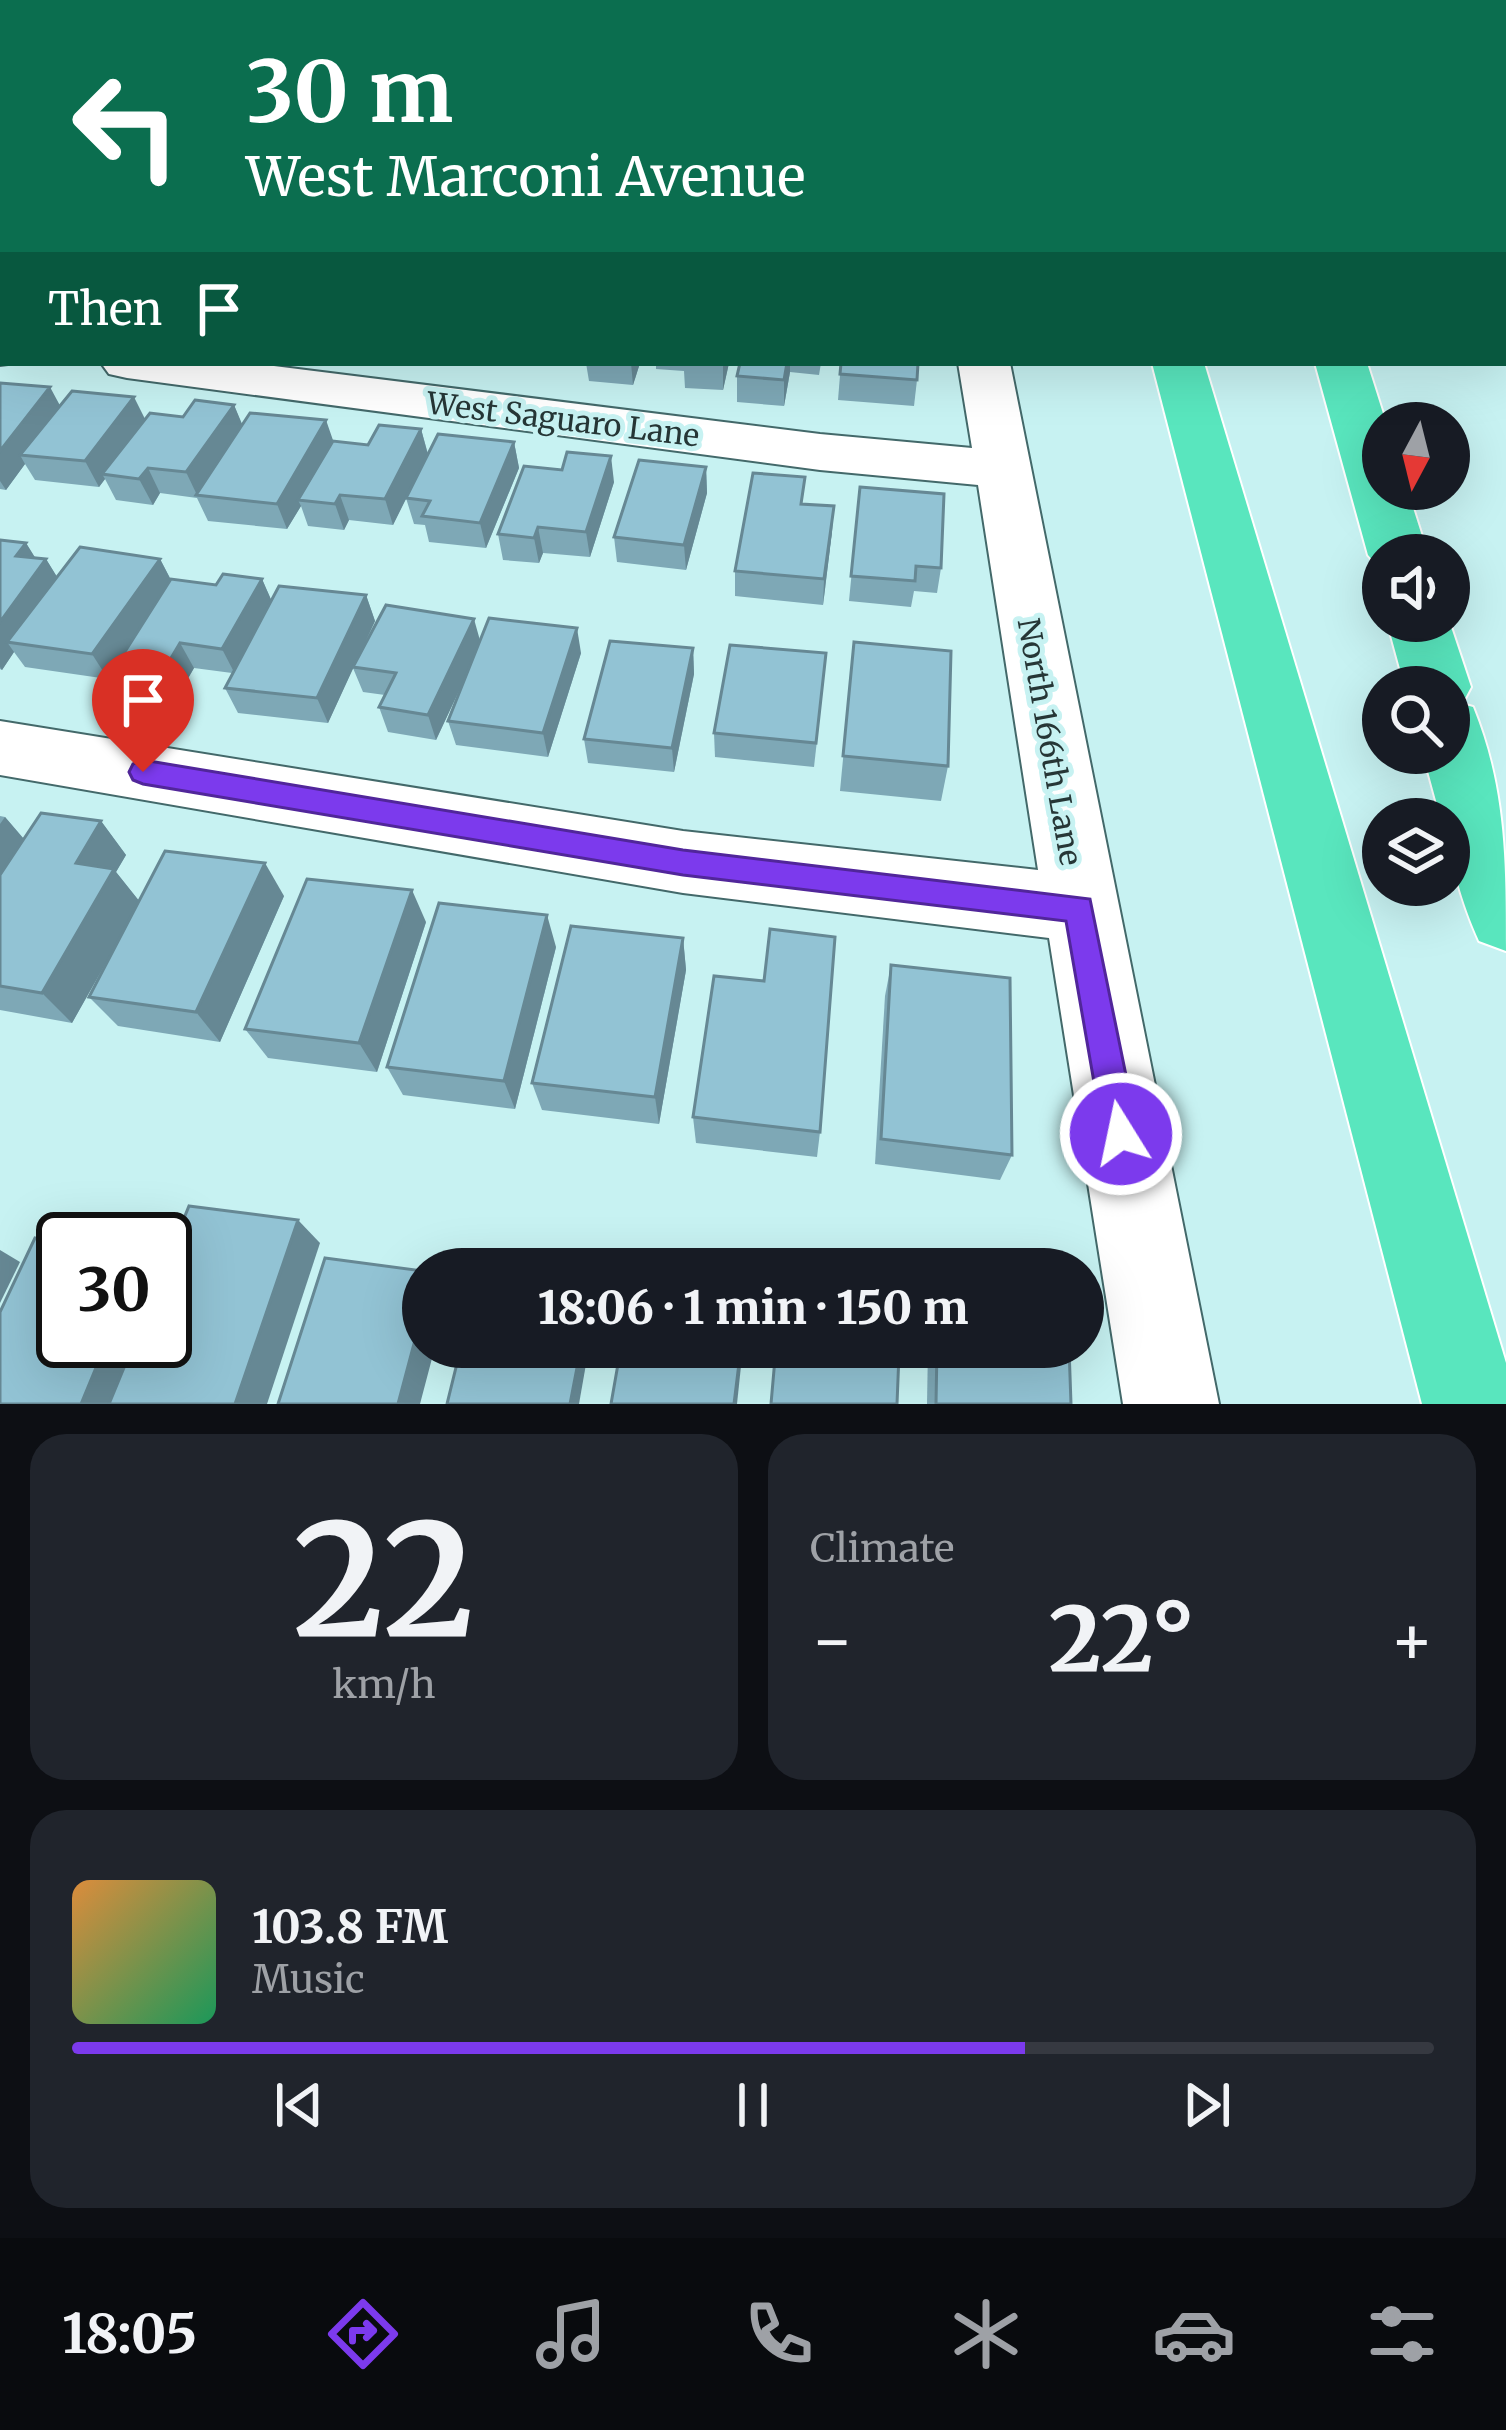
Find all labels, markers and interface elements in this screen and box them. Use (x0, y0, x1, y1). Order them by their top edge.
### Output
text: 30 m (246, 39, 453, 145)
icon: left (48, 48, 204, 204)
text: West Marconi Avenue (246, 143, 805, 211)
icon: arrive (186, 276, 252, 342)
text: Then (48, 281, 162, 337)
street label: West Saguaro Lane (424, 383, 701, 455)
north arrow (1362, 402, 1470, 510)
map controls (1362, 402, 1470, 906)
button: sound (1362, 534, 1470, 642)
street label: North 166th Lane (1010, 615, 1090, 868)
pin (92, 649, 194, 772)
button: search (1362, 666, 1470, 774)
icon: arrive (110, 667, 176, 733)
button: layers (1362, 798, 1470, 906)
position arrow (1058, 1071, 1184, 1197)
speed limit sign: 30 (36, 1212, 192, 1368)
text: 18:06 · 1 min · 150 m (538, 1280, 968, 1336)
text: 22 (293, 1483, 475, 1680)
text: Climate (810, 1524, 954, 1573)
text: 22° (1049, 1583, 1195, 1697)
text: − (810, 1599, 854, 1682)
text: + (1390, 1599, 1434, 1682)
text: km/h (332, 1660, 436, 1709)
text: 103.8 FM (252, 1899, 448, 1955)
text: Music (252, 1955, 365, 2004)
icon: previous (266, 2072, 332, 2138)
icon: pause (720, 2072, 786, 2138)
icon: next (1174, 2072, 1240, 2138)
icon: directions (321, 2292, 405, 2376)
icon: music (529, 2292, 613, 2376)
icon: phone (737, 2292, 821, 2376)
icon: climate (944, 2292, 1028, 2376)
icon: car (1152, 2292, 1236, 2376)
icon: filters (1360, 2292, 1444, 2376)
text: 18:05 (62, 2300, 197, 2368)

